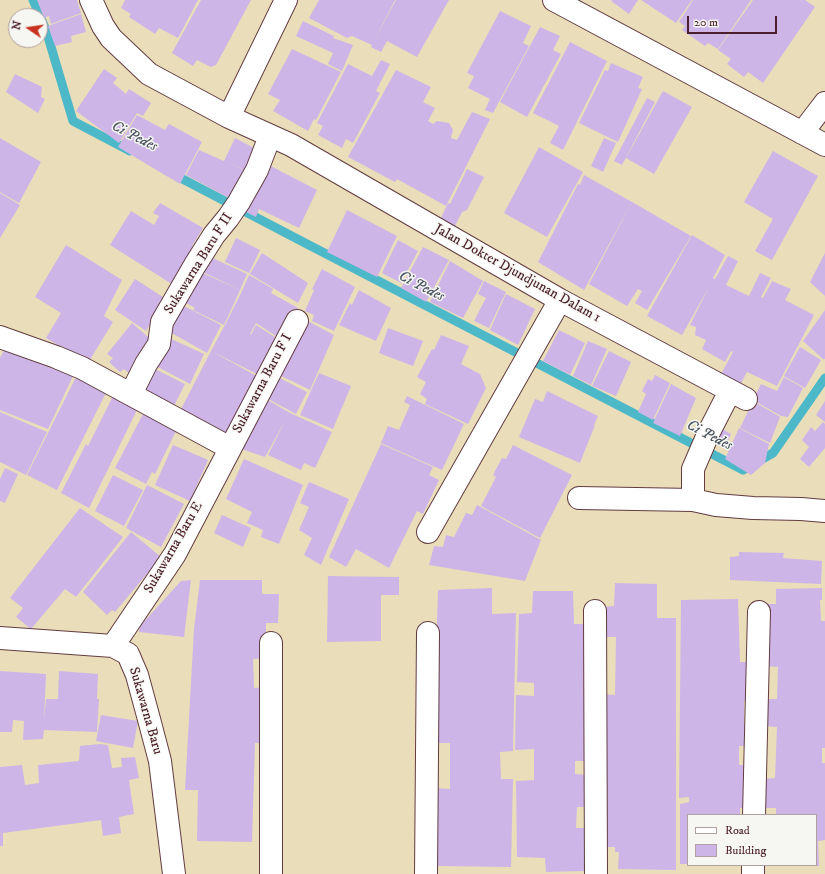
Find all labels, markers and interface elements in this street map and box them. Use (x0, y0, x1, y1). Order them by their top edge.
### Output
north arrow (8, 8, 48, 48)
scale bar (689, 8, 779, 34)
text: 20 m (694, 15, 718, 30)
text: N (9, 20, 25, 32)
water label: Ci Pedes (108, 118, 160, 156)
street label: Sukawarna Baru F II (161, 210, 237, 318)
street label: Jalan Dokter Djundjunan Dalam 1 (431, 221, 603, 327)
water label: Ci Pedes (395, 268, 447, 306)
street label: Sukawarna Baru F I (230, 331, 296, 437)
water label: Ci Pedes (683, 417, 735, 455)
street label: Sukawarna Baru E (141, 499, 207, 597)
street label: Sukawarna Baru (125, 665, 165, 757)
legend (687, 814, 817, 866)
text: Road (725, 823, 750, 838)
text: Building (725, 843, 766, 858)

